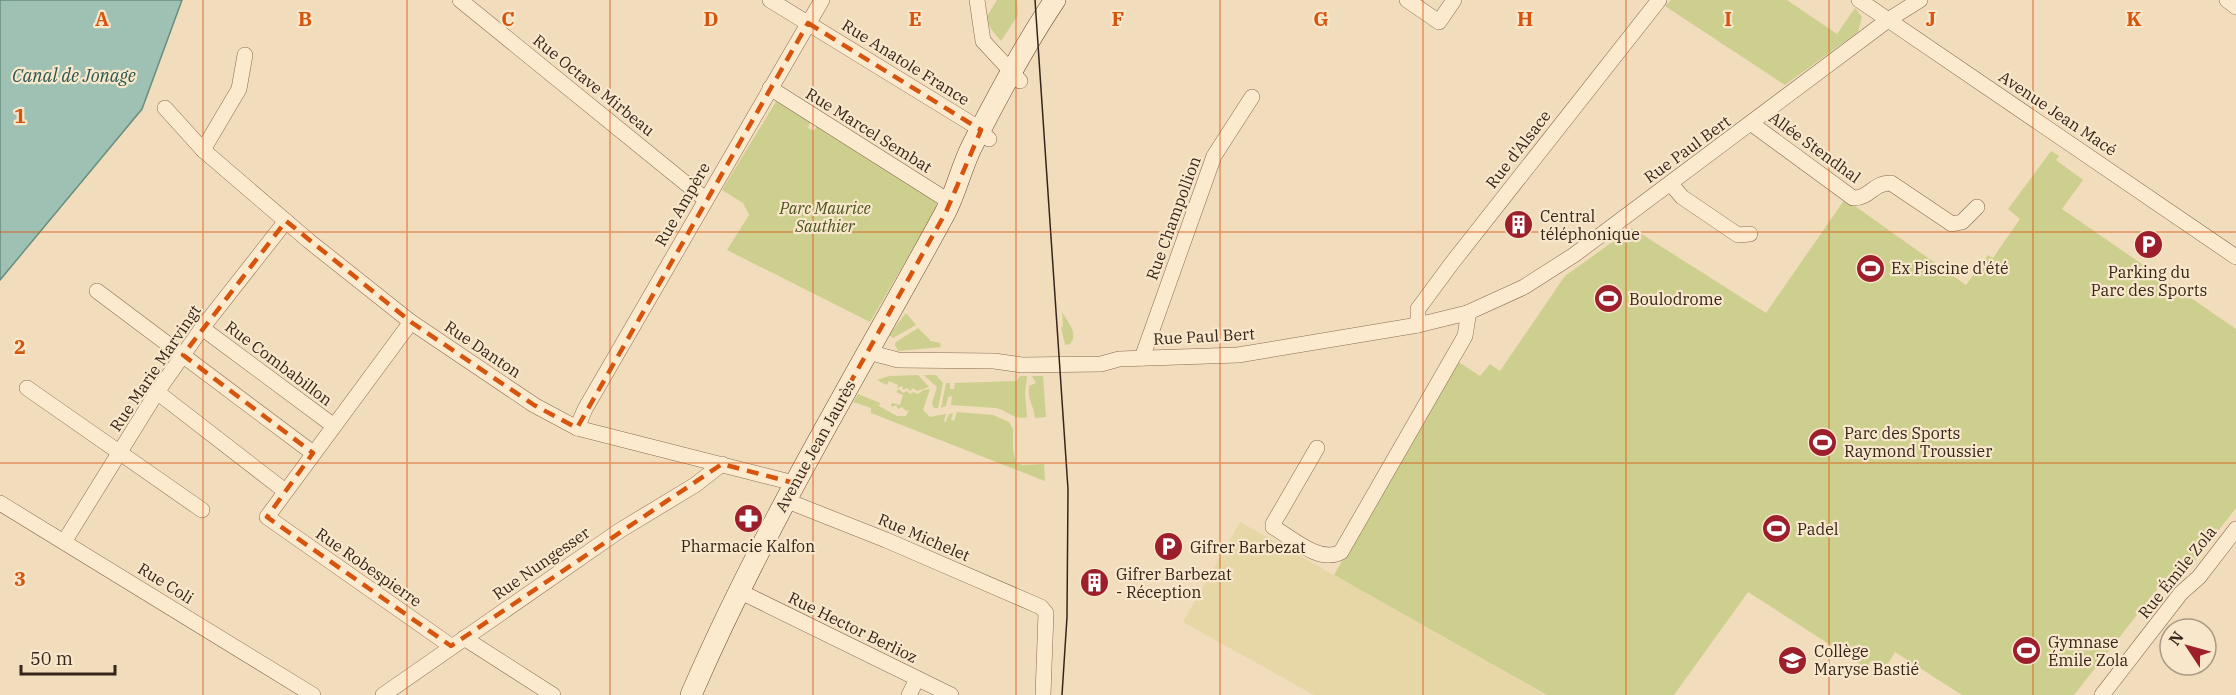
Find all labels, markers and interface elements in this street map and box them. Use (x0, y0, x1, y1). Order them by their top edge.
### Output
text: A (95, 5, 109, 32)
text: B (298, 5, 312, 32)
text: C (501, 5, 515, 32)
text: D (703, 5, 719, 32)
text: E (908, 5, 922, 32)
text: F (1112, 5, 1124, 32)
text: G (1313, 5, 1329, 32)
text: H (1517, 5, 1533, 32)
text: I (1724, 5, 1732, 32)
text: J (1926, 5, 1936, 32)
text: K (2126, 5, 2142, 32)
street label: Rue Anatole France (838, 15, 974, 109)
street label: Rue Octave Mirbeau (529, 30, 659, 140)
water label: Canal de Jonage (12, 64, 136, 87)
street label: Avenue Jean Macé (1995, 66, 2121, 160)
street label: Rue Marcel Sembat (802, 83, 936, 177)
text: 1 (14, 102, 26, 129)
street label: Rue d'Alsace (1481, 106, 1555, 192)
street label: Allée Stendhal (1765, 107, 1865, 187)
street label: Rue Paul Bert (1640, 111, 1734, 187)
street label: Rue Champollion (1141, 153, 1205, 283)
street label: Rue Ampère (650, 159, 714, 249)
park label: Parc Maurice Sauthier (778, 198, 871, 236)
place label: Central téléphonique (1540, 206, 1640, 244)
building icon: Central téléphonique (1503, 209, 1535, 241)
parking icon: Parking du Parc des Sports (2133, 228, 2165, 260)
sports icon: Ex Piscine d'été (1854, 252, 1886, 284)
place label: Ex Piscine d'été (1891, 258, 2009, 278)
place label: Parking du Parc des Sports (2091, 262, 2207, 300)
sports icon: Boulodrome (1592, 283, 1624, 315)
place label: Boulodrome (1629, 289, 1722, 309)
street label: Rue Marie Marvingt (105, 301, 205, 435)
street label: Rue Combabillon (221, 316, 337, 410)
street label: Rue Danton (441, 316, 525, 382)
street label: Rue Paul Bert (1153, 323, 1256, 349)
text: 2 (14, 333, 26, 360)
street label: Avenue Jean Jaurès (770, 377, 860, 515)
place label: Parc des Sports Raymond Troussier (1844, 423, 1992, 461)
sports icon: Parc des Sports Raymond Troussier (1807, 426, 1839, 458)
pharmacy icon: Pharmacie Kalfon (732, 502, 764, 534)
street label: Rue Michelet (875, 509, 973, 565)
sports icon: Padel (1760, 513, 1792, 545)
place label: Padel (1797, 519, 1839, 539)
street label: Rue Émile Zola (2133, 521, 2221, 622)
street label: Rue Nungesser (489, 522, 593, 604)
street label: Rue Robespierre (312, 523, 426, 611)
parking icon: Gifrer Barbezat (1153, 531, 1185, 563)
place label: Pharmacie Kalfon (681, 536, 815, 556)
place label: Gifrer Barbezat (1190, 537, 1306, 557)
street label: Rue Coli (134, 558, 198, 608)
place label: Gifrer Barbezat - Réception (1116, 564, 1232, 602)
text: 3 (14, 565, 26, 592)
building icon: Gifrer Barbezat - Réception (1079, 567, 1111, 599)
street label: Rue Hector Berlioz (785, 587, 921, 667)
north arrow (2158, 617, 2218, 677)
text: N (2164, 627, 2188, 649)
place label: Gymnase Émile Zola (2048, 632, 2129, 670)
sports icon: Gymnase Émile Zola (2011, 635, 2043, 667)
scale bar (21, 638, 116, 676)
place label: Collège Maryse Bastié (1814, 641, 1919, 679)
school or university icon: Collège Maryse Bastié (1777, 644, 1809, 676)
text: 50 m (30, 647, 73, 670)

